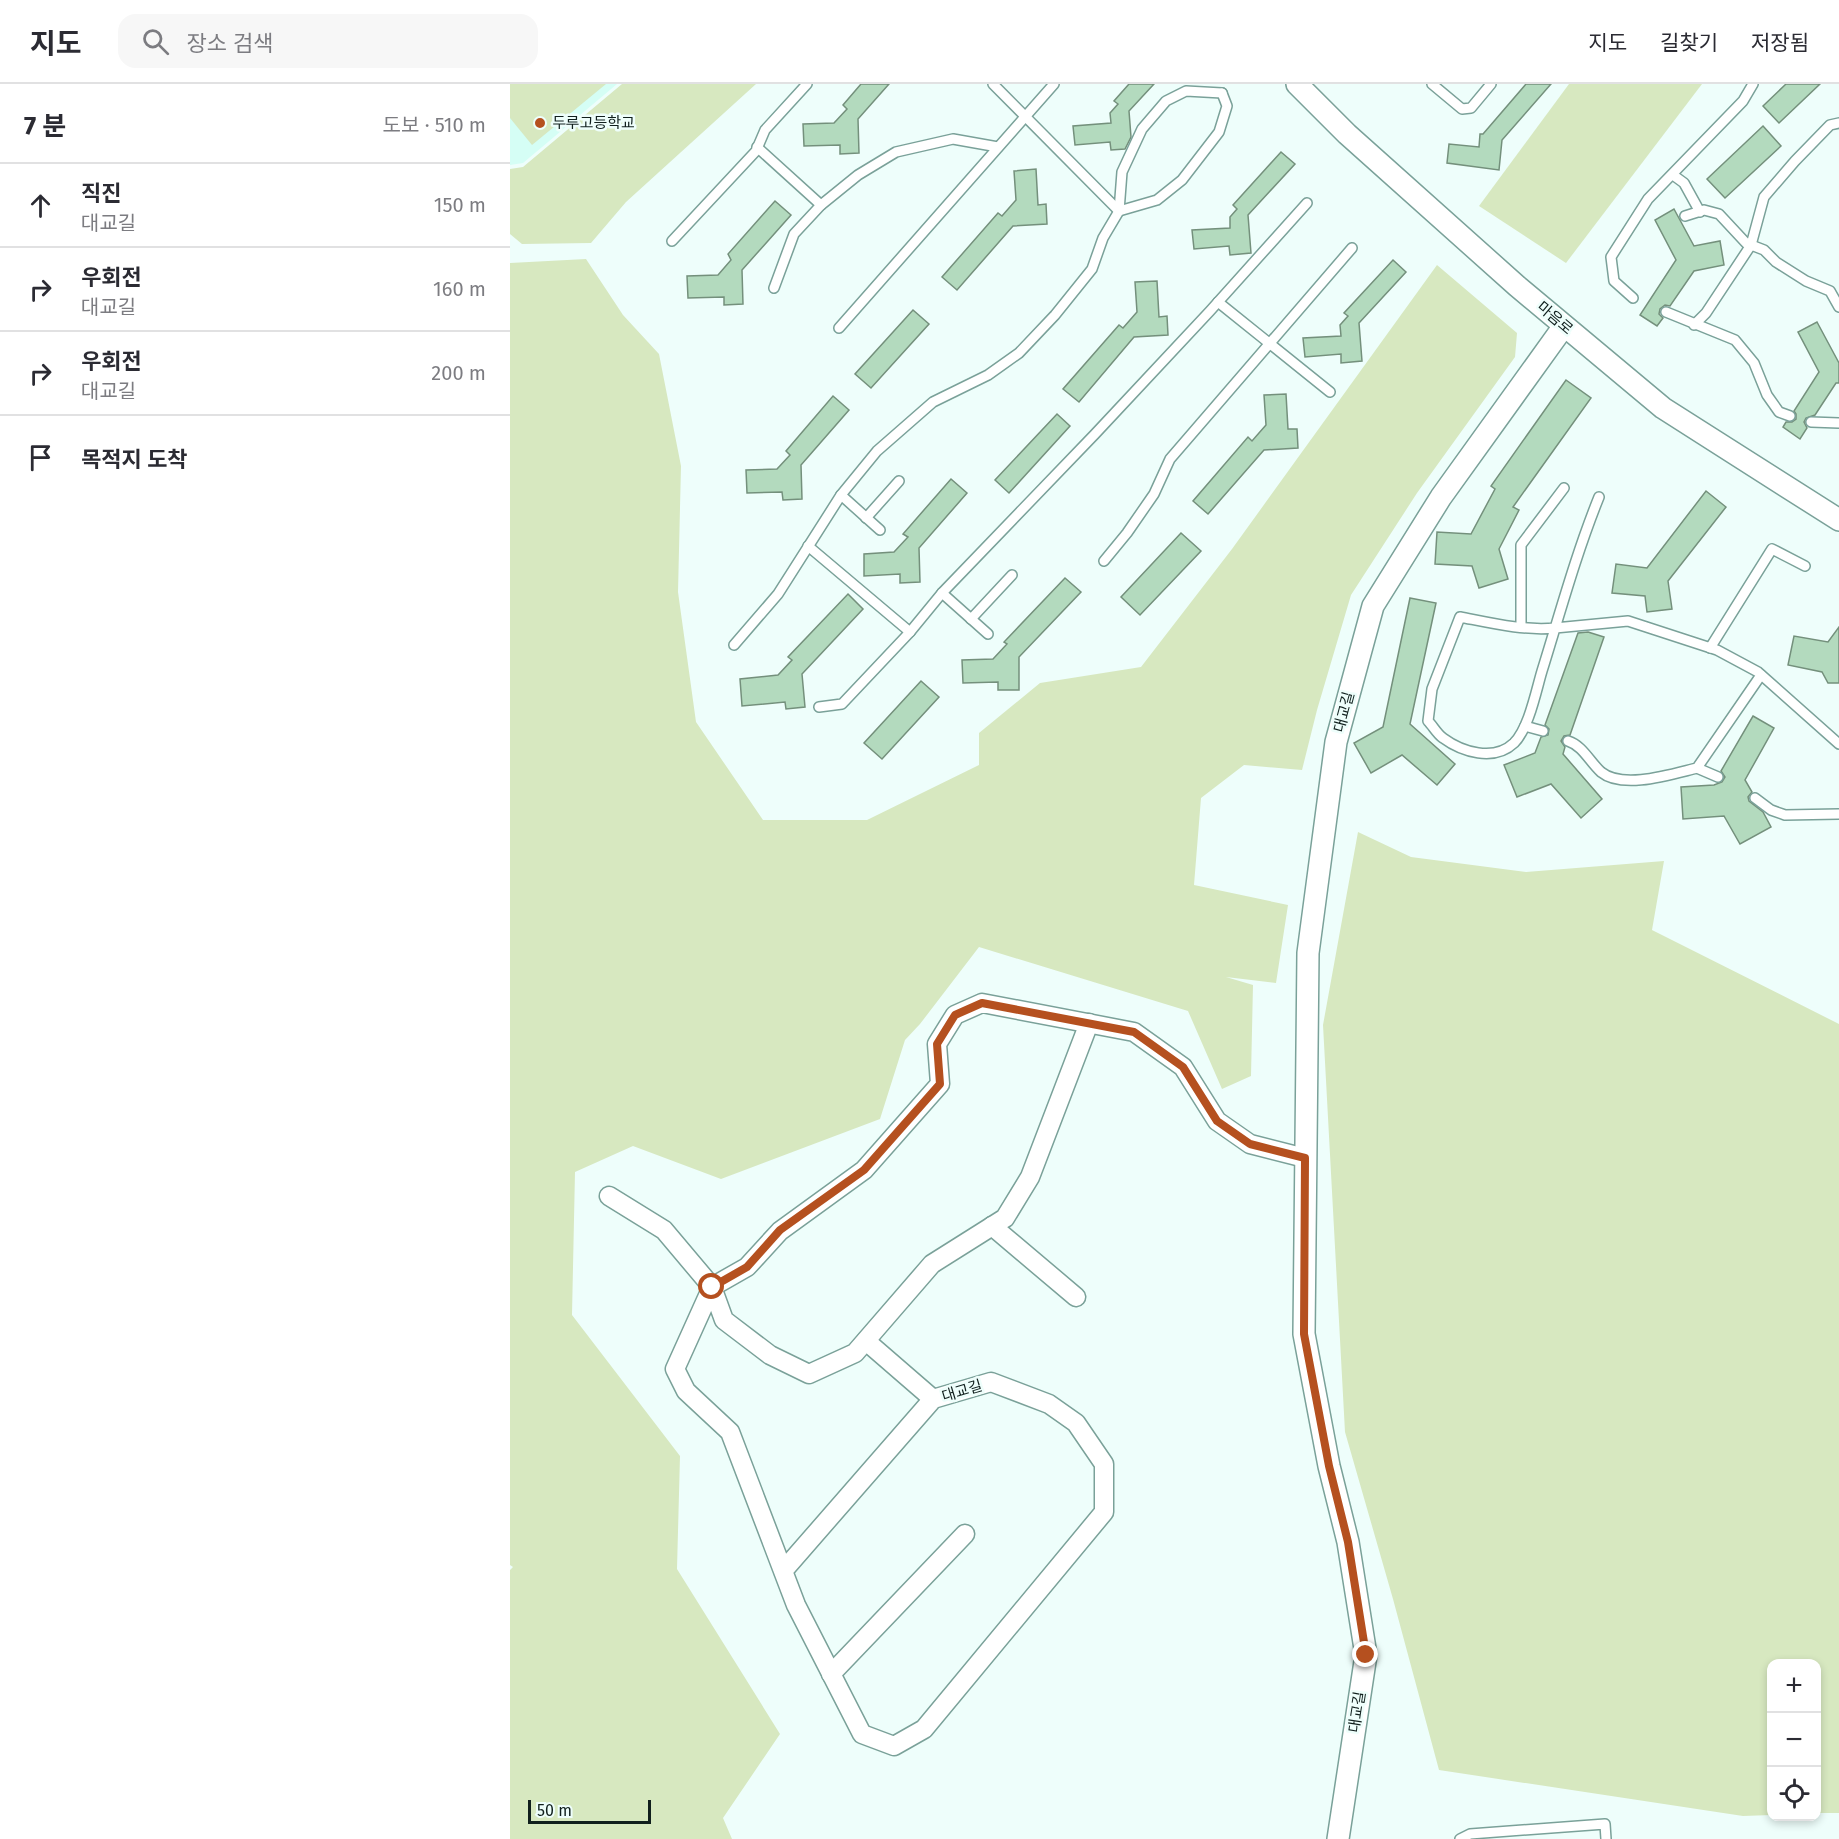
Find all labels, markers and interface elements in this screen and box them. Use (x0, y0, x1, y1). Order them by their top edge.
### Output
search box (118, 14, 538, 68)
icon: search (139, 25, 172, 58)
text: 지도 (30, 27, 82, 60)
text: 장소 검색 (187, 30, 273, 57)
text: 지도 (1588, 30, 1627, 56)
text: 길찾기 (1660, 30, 1718, 56)
text: 저장됨 (1751, 30, 1809, 56)
text: 7 분 (24, 111, 66, 142)
text: 도보 · 510 m (383, 113, 486, 137)
place label: 두루고등학교 (552, 114, 635, 132)
marker: 두루고등학교 (533, 116, 547, 130)
text: 직진 (81, 180, 121, 207)
icon: ahead (24, 189, 57, 222)
text: 150 m (434, 193, 486, 217)
text: 대교길 (81, 211, 136, 235)
text: 우회전 (81, 264, 142, 291)
icon: right (24, 273, 57, 306)
text: 160 m (433, 277, 486, 301)
text: 대교길 (81, 295, 136, 319)
street label: 마음로 (1533, 298, 1577, 338)
text: 우회전 (81, 348, 142, 375)
icon: right (24, 357, 57, 390)
text: 200 m (431, 361, 486, 385)
text: 대교길 (81, 379, 136, 403)
icon: arrive (24, 441, 57, 474)
text: 목적지 도착 (81, 446, 187, 473)
street label: 대교길 (1330, 690, 1358, 734)
route start (698, 1273, 724, 1299)
street label: 대교길 (940, 1376, 984, 1406)
route end (1352, 1641, 1378, 1667)
map controls (1767, 1659, 1821, 1821)
button: + (1767, 1659, 1821, 1713)
street label: 대교길 (1345, 1690, 1369, 1734)
button: − (1767, 1713, 1821, 1767)
button: locate (1767, 1767, 1821, 1821)
scale bar (528, 1797, 651, 1824)
text: 50 m (537, 1801, 572, 1820)

